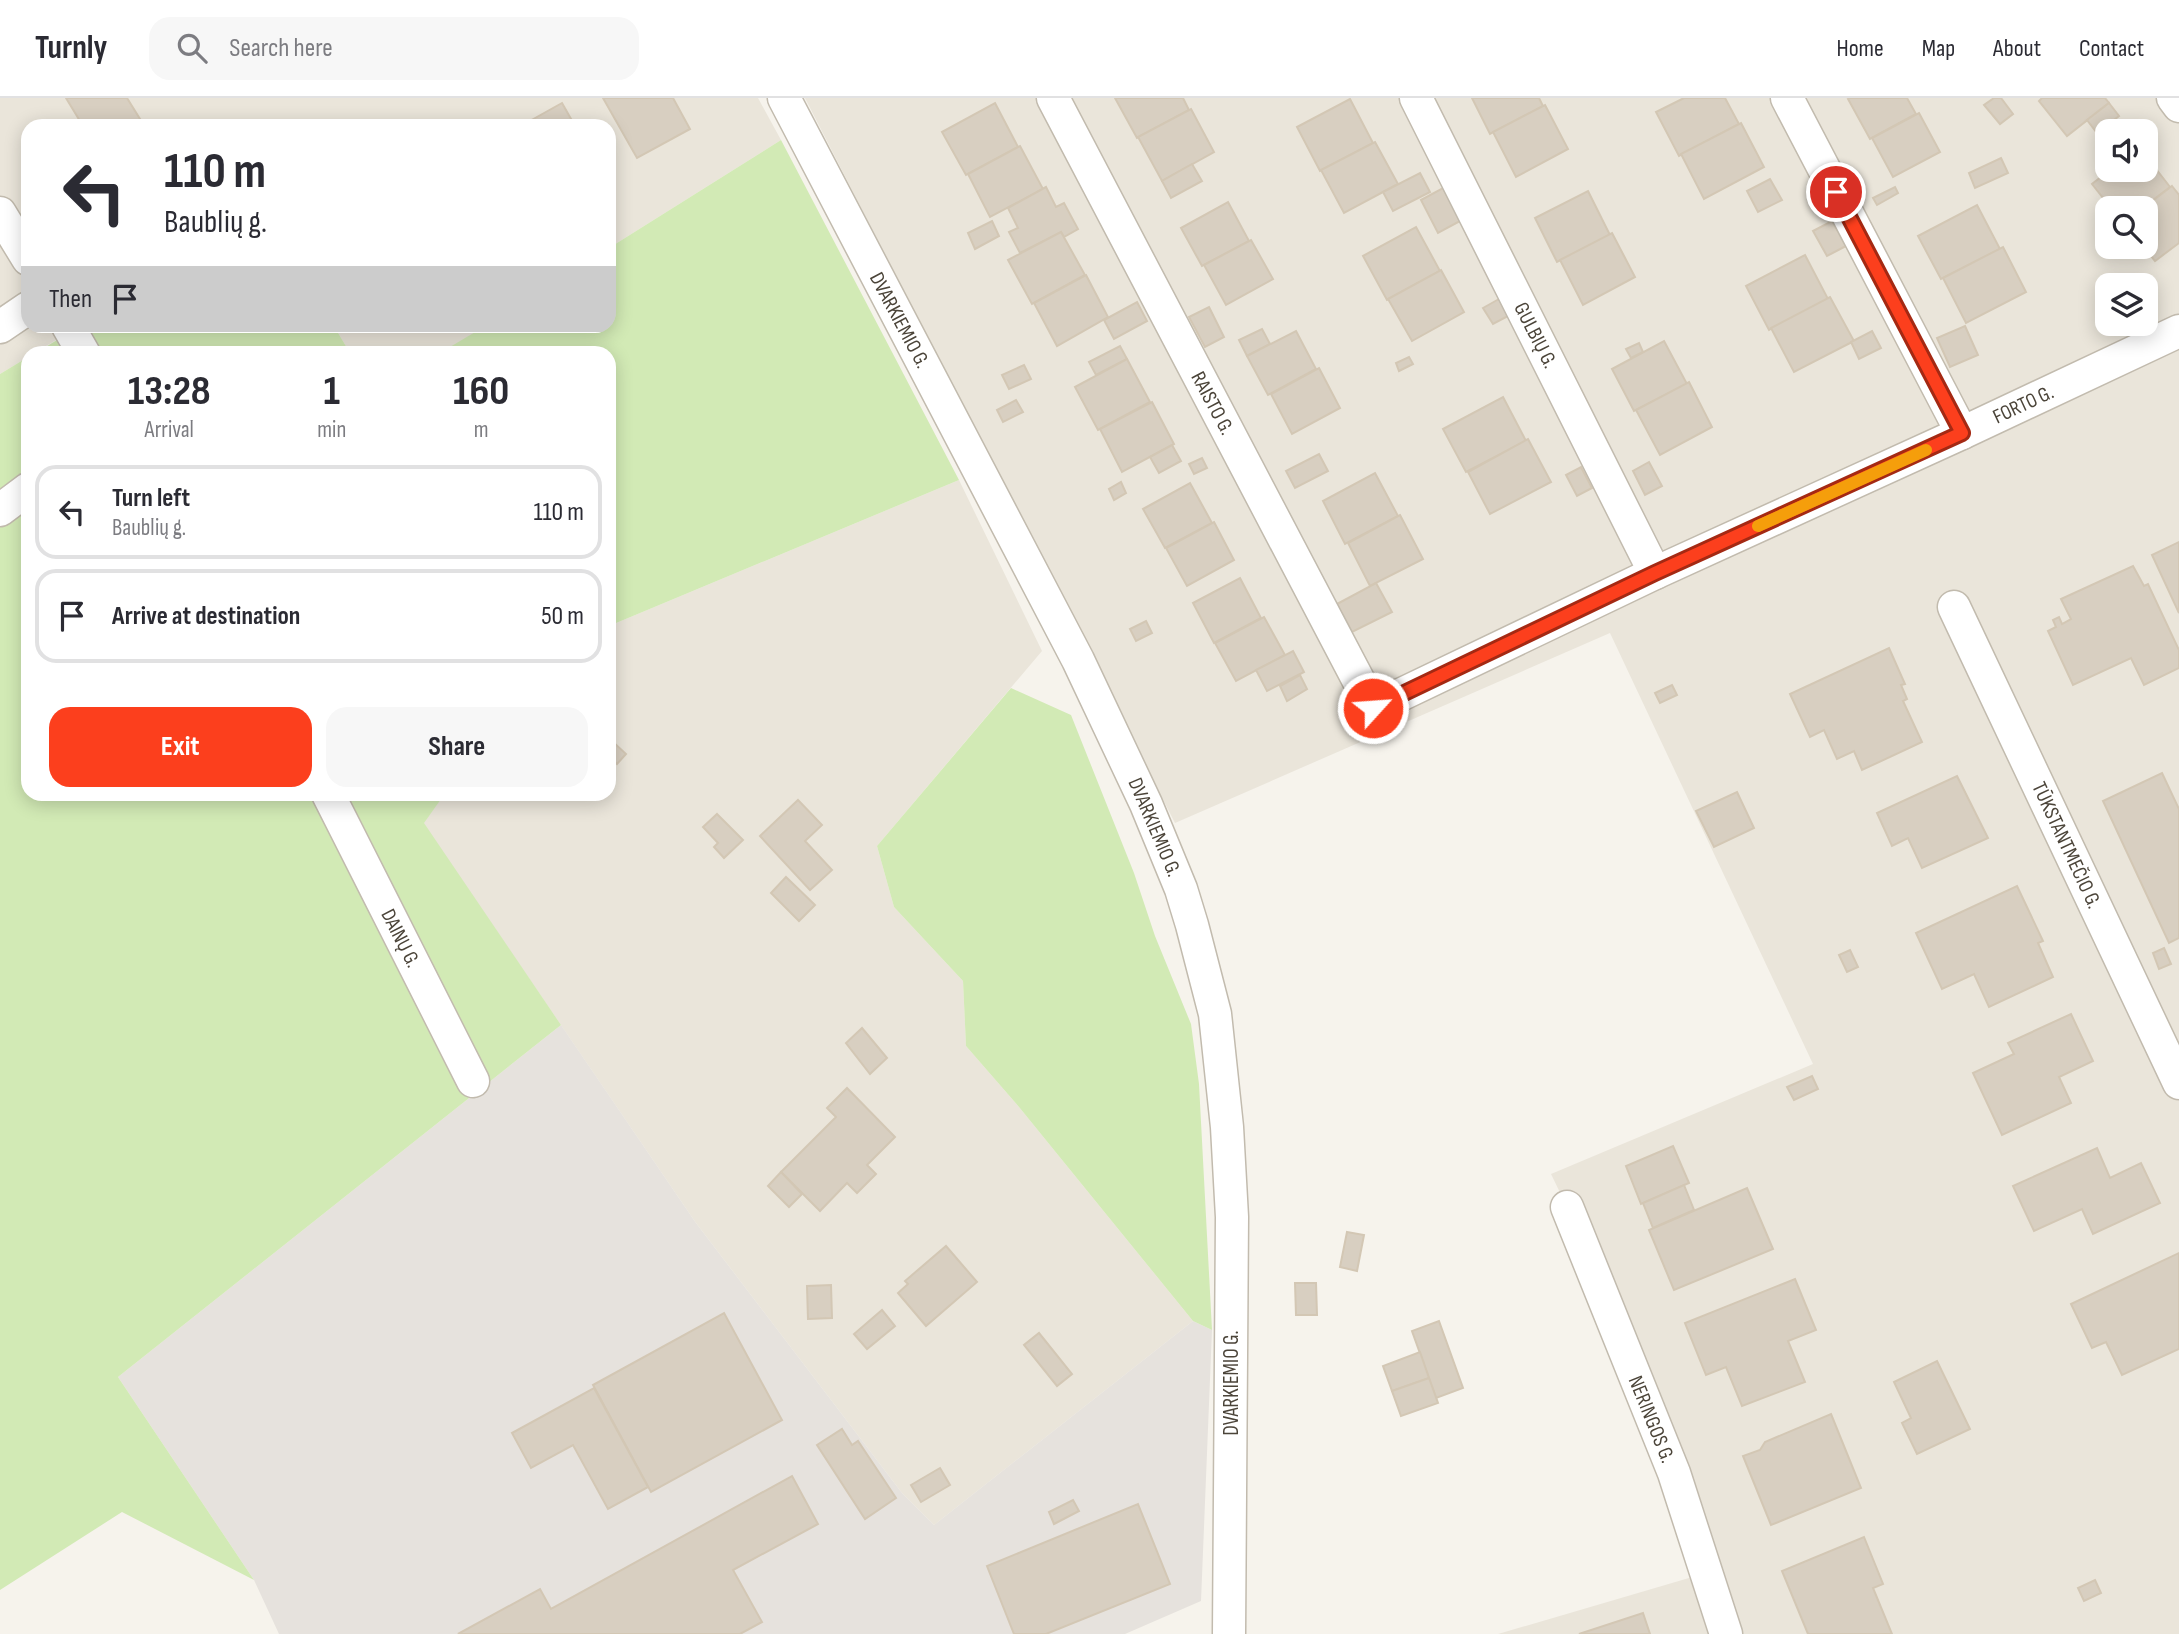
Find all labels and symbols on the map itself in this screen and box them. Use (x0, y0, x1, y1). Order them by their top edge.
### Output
pin (1806, 162, 1866, 222)
street label: DVARKIEMIO G. (864, 268, 935, 372)
street label: GULBIŲ G. (1508, 298, 1563, 372)
street label: RAISTO G. (1186, 367, 1240, 439)
street label: FORTO G. (1989, 380, 2058, 429)
position arrow (1336, 671, 1410, 745)
street label: DVARKIEMIO G. (1123, 774, 1187, 880)
street label: TŪKSTANTMEČIO G. (2026, 778, 2107, 912)
street label: DAINŲ G. (375, 905, 426, 972)
street label: DVARKIEMIO G. (1219, 1331, 1244, 1435)
street label: NERINGOS G. (1623, 1372, 1680, 1466)

